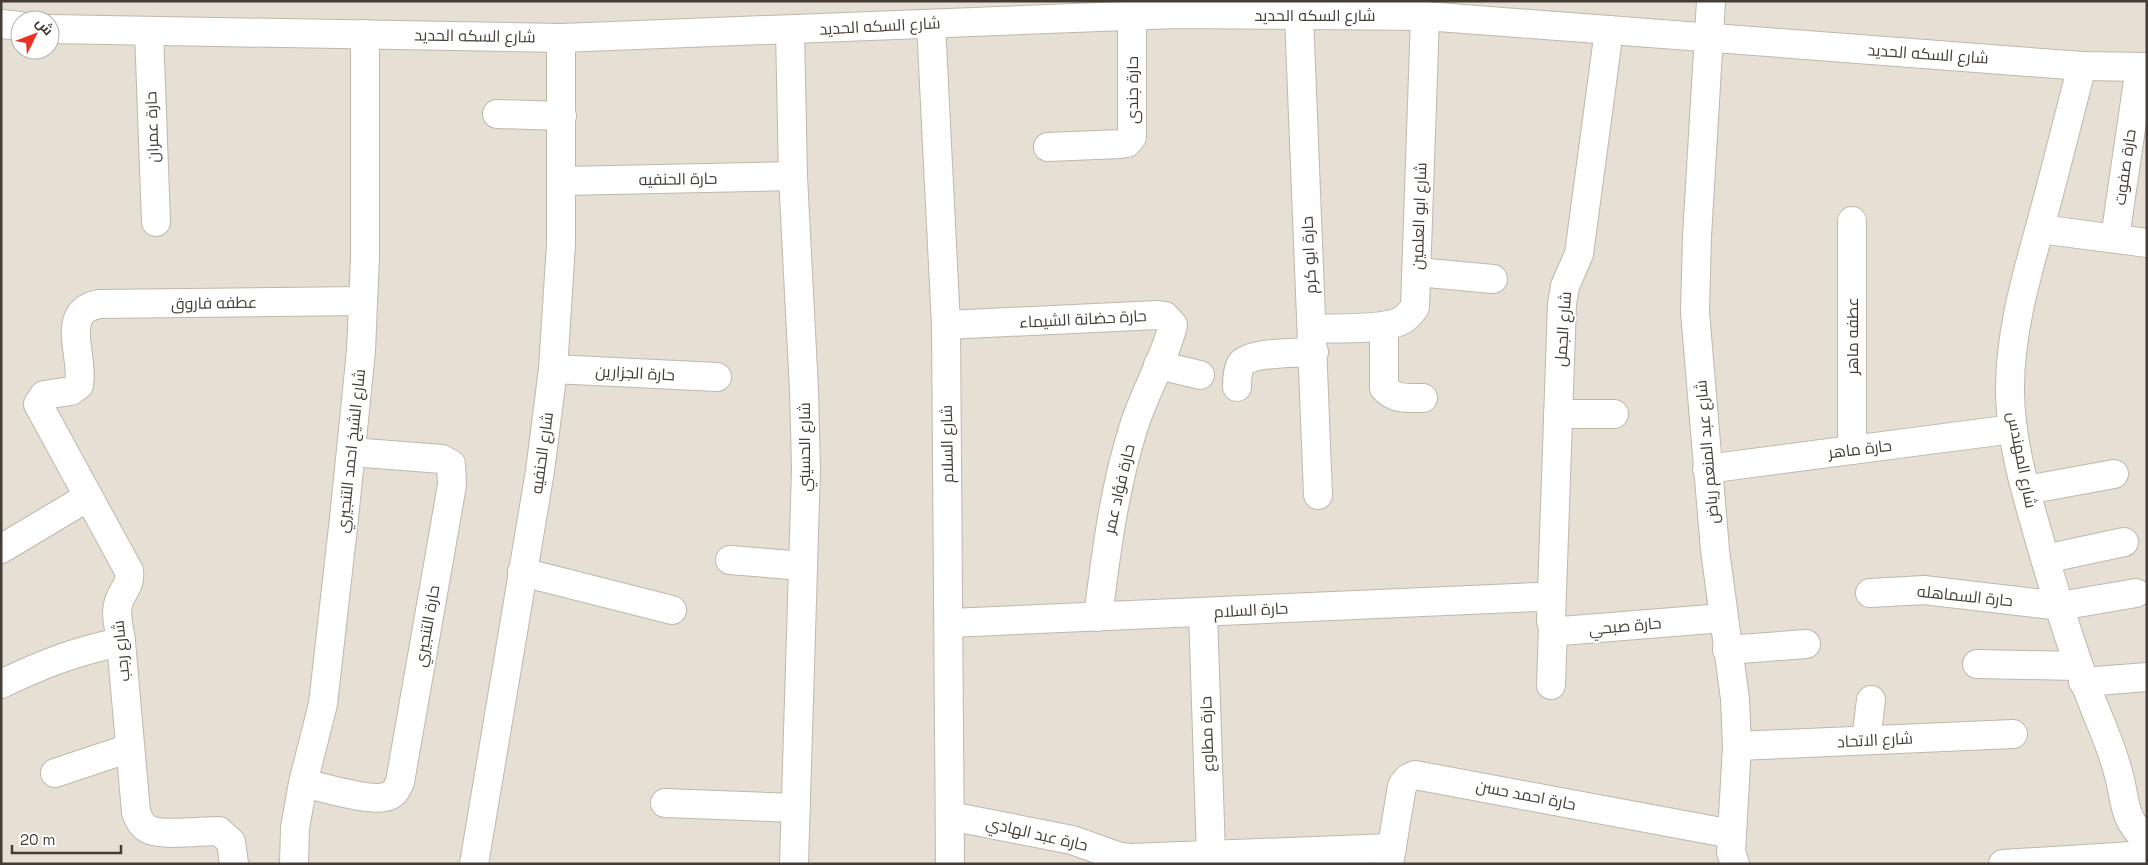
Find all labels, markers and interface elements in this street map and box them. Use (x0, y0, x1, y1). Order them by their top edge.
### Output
street label: شارع السكه الحديد (1254, 5, 1376, 27)
north arrow (10, 10, 60, 60)
street label: شارع السكه الحديد (819, 12, 941, 41)
text: ش (32, 14, 57, 39)
street label: شارع السكه الحديد (414, 24, 536, 49)
street label: شارع السكه الحديد (1867, 39, 1989, 70)
street label: حارة جندى (1122, 56, 1143, 124)
street label: حارة عمران (140, 91, 164, 163)
street label: حارة صفوت (2109, 128, 2141, 206)
street label: شارع ابو العلمين (1407, 162, 1432, 270)
street label: حارة الحنفيه (639, 168, 717, 190)
street label: حارة ابو كرم (1296, 215, 1323, 295)
street label: شارع الجمل (1550, 291, 1577, 367)
street label: عطفه فاروق (171, 292, 257, 314)
street label: عطفه ماهر (1842, 297, 1863, 376)
street label: حارة حضانة الشيماء (1019, 305, 1147, 333)
street label: حارة الجزارين (595, 360, 675, 386)
street label: شارع الشيخ احمد التنجيري (332, 368, 373, 534)
street label: شارع عبد المنعم رياض (1690, 379, 1725, 525)
street label: شارع الحسيني (794, 402, 818, 492)
street label: شارع السلام (936, 405, 959, 483)
street label: شارع المهندس (2001, 410, 2042, 510)
street label: شارع الحنفيه (526, 411, 559, 495)
street label: حارة ماهر (1826, 435, 1893, 463)
street label: حارة فؤاد عمر (1098, 442, 1140, 537)
street label: حارة السماهله (1916, 581, 2014, 611)
street label: حارة التنجيري (409, 583, 447, 669)
street label: حارة السلام (1213, 598, 1289, 623)
street label: حارة صبحي (1588, 612, 1662, 643)
street label: شارع رجب (107, 619, 136, 683)
street label: حارة مطاوع (1195, 696, 1220, 772)
street label: شارع الاتحاد (1836, 728, 1914, 753)
street label: حارة احمد حسن (1474, 775, 1578, 815)
street label: حارة عبد الهادي (983, 812, 1090, 859)
scale bar (12, 822, 121, 854)
text: 20 m (20, 830, 55, 849)

